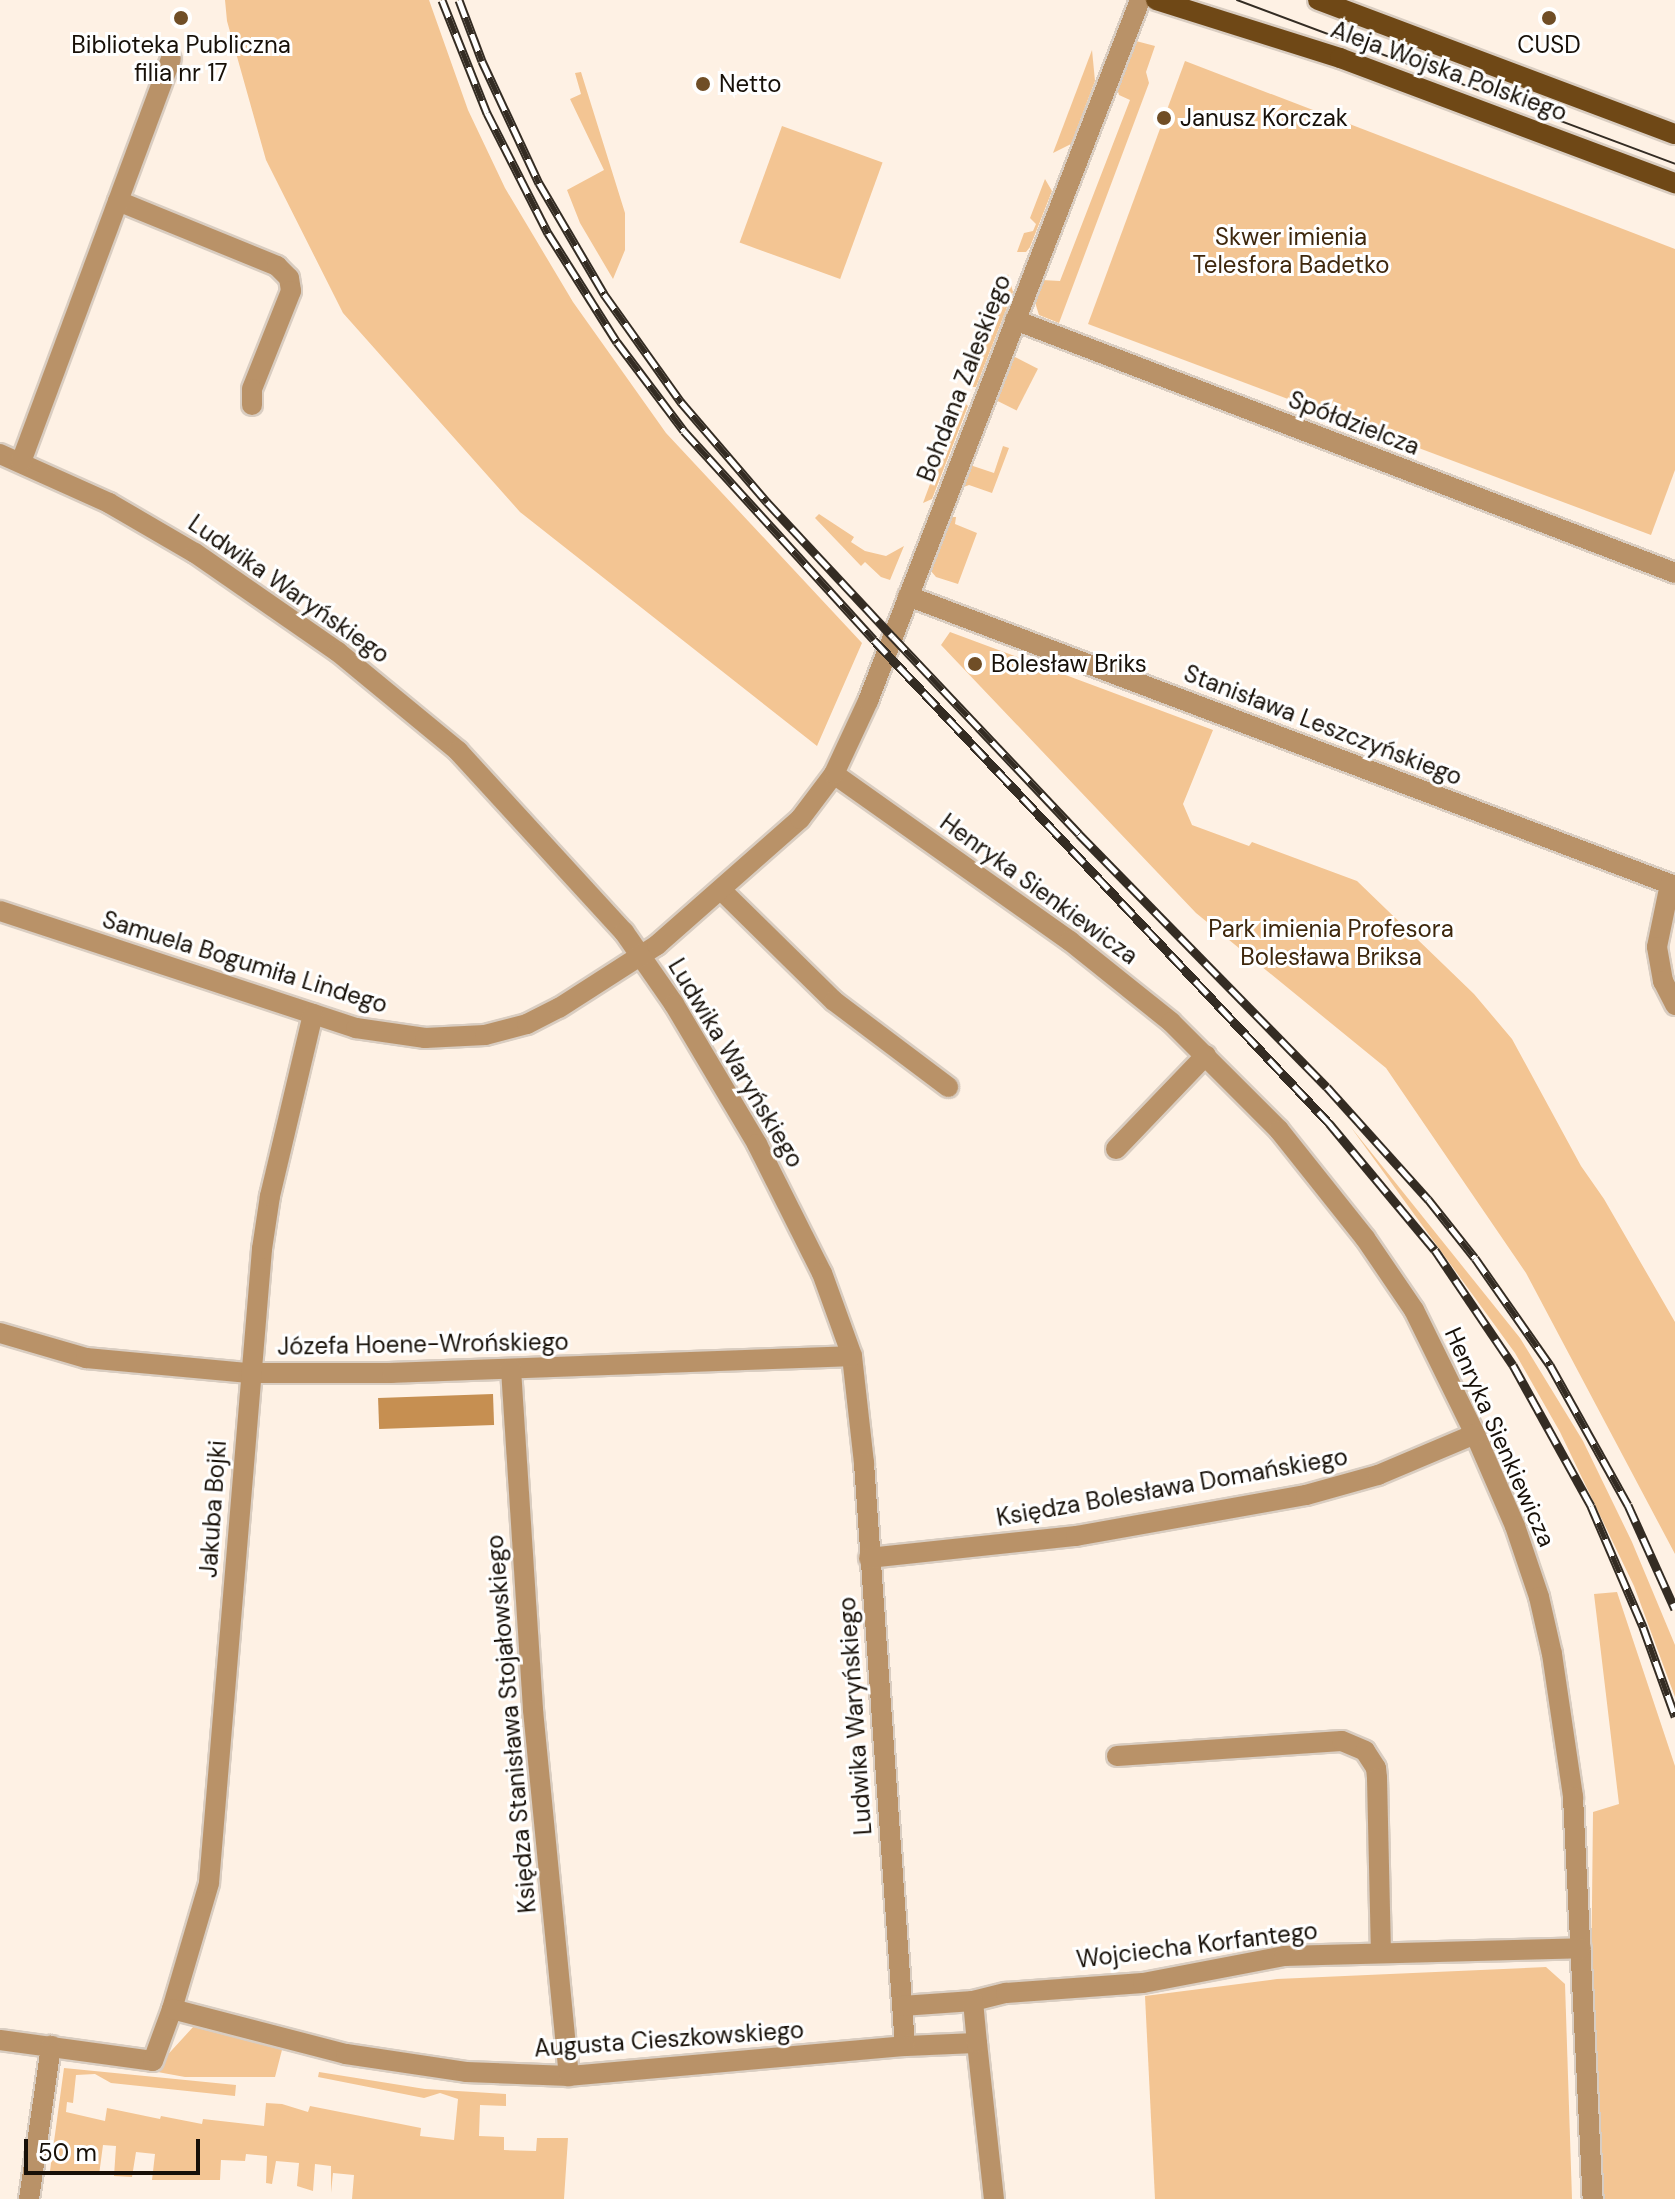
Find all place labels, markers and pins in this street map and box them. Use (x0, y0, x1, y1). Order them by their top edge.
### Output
marker: Biblioteka Publiczna filia nr 17 (172, 9, 190, 27)
marker: CUSD (1540, 9, 1558, 27)
place label: Biblioteka Publiczna filia nr 17 (71, 31, 291, 87)
place label: CUSD (1517, 31, 1581, 59)
place label: Netto (719, 70, 782, 98)
marker: Netto (694, 75, 712, 93)
place label: Janusz Korczak (1180, 104, 1348, 132)
marker: Janusz Korczak (1155, 109, 1173, 127)
place label: Bolesław Briks (991, 650, 1147, 678)
marker: Bolesław Briks (966, 655, 984, 673)

